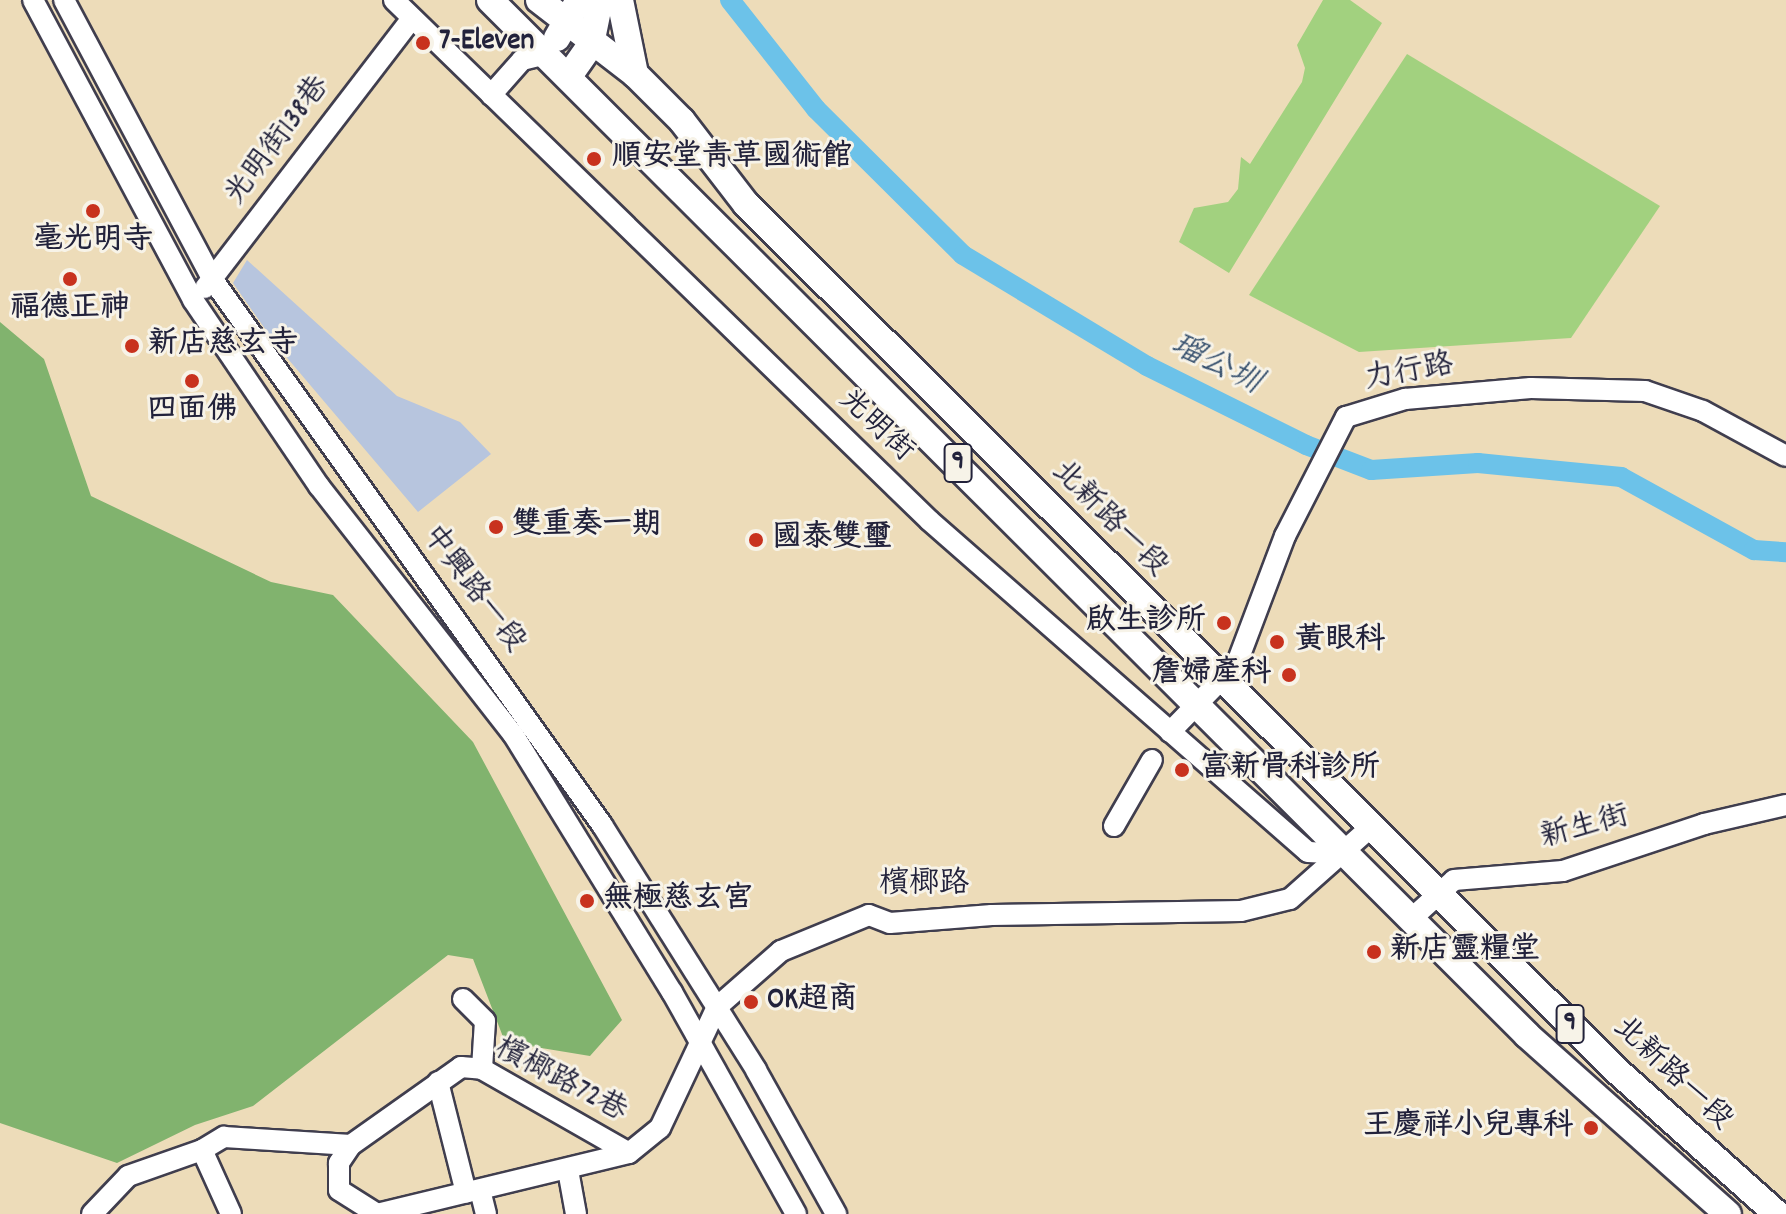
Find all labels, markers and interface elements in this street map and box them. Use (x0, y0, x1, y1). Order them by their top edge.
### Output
place label: 7-Eleven (439, 25, 534, 61)
marker: 7-Eleven (414, 34, 432, 52)
street label: 光明街138巷 (219, 71, 339, 213)
place label: 順安堂青草國術館 (612, 141, 852, 177)
marker: 順安堂青草國術館 (583, 148, 605, 170)
marker: 毫光明寺 (84, 202, 102, 220)
place label: 毫光明寺 (33, 224, 153, 260)
marker: 福德正神 (61, 270, 79, 288)
place label: 福德正神 (10, 292, 130, 328)
place label: 新店慈玄寺 (148, 328, 298, 364)
water label: 瑠公圳 (1163, 328, 1267, 404)
marker: 新店慈玄寺 (123, 337, 141, 355)
street label: 力行路 (1362, 348, 1456, 400)
marker: 四面佛 (183, 372, 201, 390)
street label: 光明街 (830, 383, 920, 471)
place label: 四面佛 (147, 394, 237, 430)
road number: 9 (942, 439, 974, 487)
street label: 北新路一段 (1042, 454, 1174, 586)
place label: 雙重奏一期 (512, 509, 662, 545)
marker: 雙重奏一期 (487, 518, 505, 536)
street label: 中興路一段 (412, 519, 532, 661)
place label: 國泰雙璽 (772, 522, 892, 558)
marker: 國泰雙璽 (747, 531, 765, 549)
place label: 啟生診所 (1086, 605, 1206, 641)
marker: 啟生診所 (1213, 612, 1235, 634)
place label: 黃眼科 (1295, 624, 1385, 660)
marker: 黃眼科 (1266, 631, 1288, 653)
place label: 詹婦產科 (1151, 657, 1271, 693)
marker: 詹婦產科 (1278, 664, 1300, 686)
place label: 富新骨科診所 (1200, 752, 1380, 788)
marker: 富新骨科診所 (1171, 759, 1193, 781)
street label: 新生街 (1537, 800, 1633, 858)
street label: 檳榔路 (879, 868, 969, 904)
place label: 無極慈玄宮 (603, 883, 753, 919)
marker: 無極慈玄宮 (578, 892, 596, 910)
place label: 新店靈糧堂 (1390, 934, 1540, 970)
marker: 新店靈糧堂 (1365, 943, 1383, 961)
place label: OK超商 (767, 984, 858, 1020)
marker: OK超商 (742, 993, 760, 1011)
road number: 9 (1554, 1000, 1586, 1048)
street label: 北新路一段 (1604, 1011, 1738, 1139)
street label: 檳榔路72巷 (488, 1032, 632, 1132)
place label: 王慶祥小兒專科 (1363, 1110, 1573, 1146)
marker: 王慶祥小兒專科 (1580, 1117, 1602, 1139)

